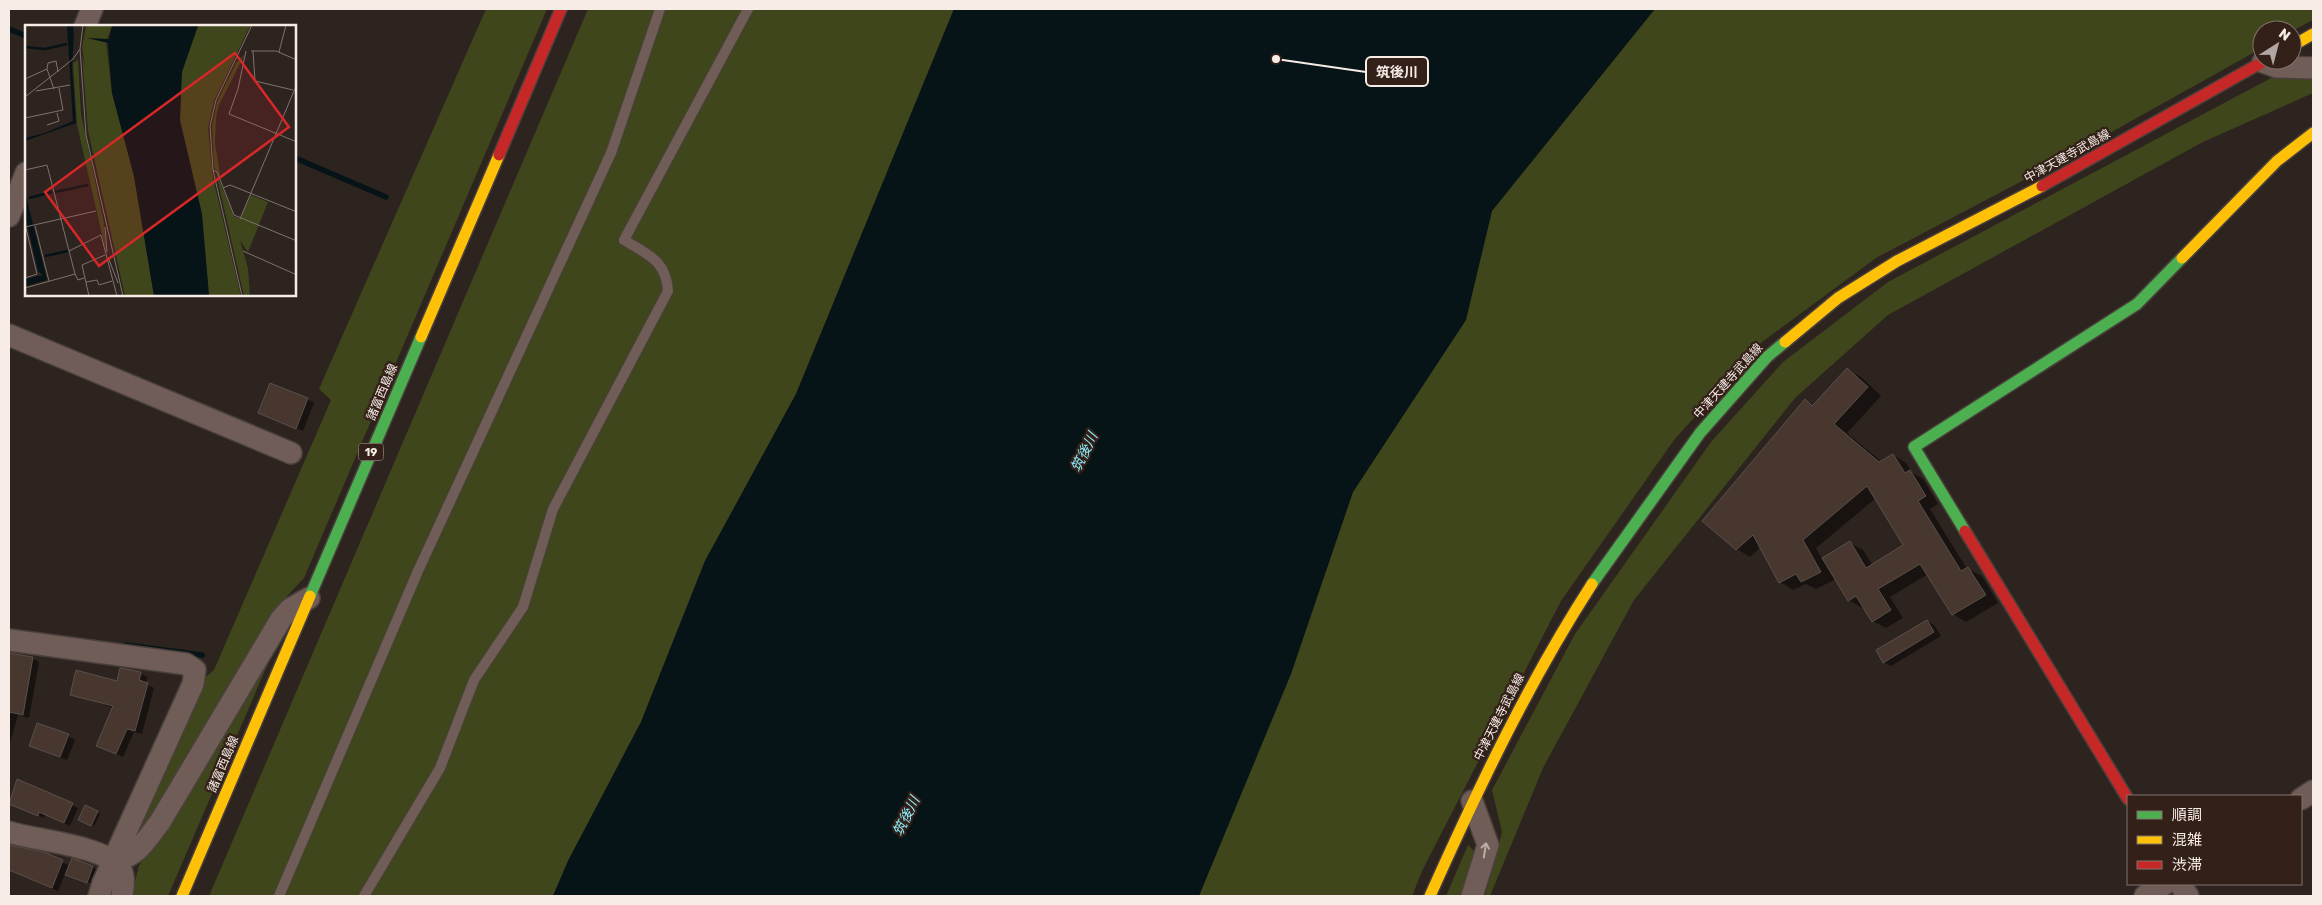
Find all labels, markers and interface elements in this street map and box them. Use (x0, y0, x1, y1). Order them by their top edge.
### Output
north arrow (2252, 20, 2302, 70)
inset map (25, 25, 296, 296)
text: N (2275, 25, 2293, 45)
callout: 筑後川 (1366, 57, 1428, 86)
text: 筑後川 (1376, 64, 1418, 81)
street label: 中津天建寺武島線 (2022, 127, 2112, 185)
street label: 中津天建寺武島線 (1691, 341, 1765, 421)
street label: 諸富西島線 (364, 362, 400, 422)
water label: 筑後川 (1068, 428, 1102, 475)
road number: 19 (358, 444, 384, 461)
street label: 中津天建寺武島線 (1471, 671, 1527, 763)
street label: 諸富西島線 (205, 734, 241, 794)
water label: 筑後川 (890, 792, 924, 839)
legend (2127, 795, 2302, 885)
text: 順調 (2172, 806, 2202, 824)
text: 混雑 (2172, 831, 2202, 849)
one-way arrow (1480, 842, 1490, 858)
text: 渋滞 (2172, 856, 2202, 874)

